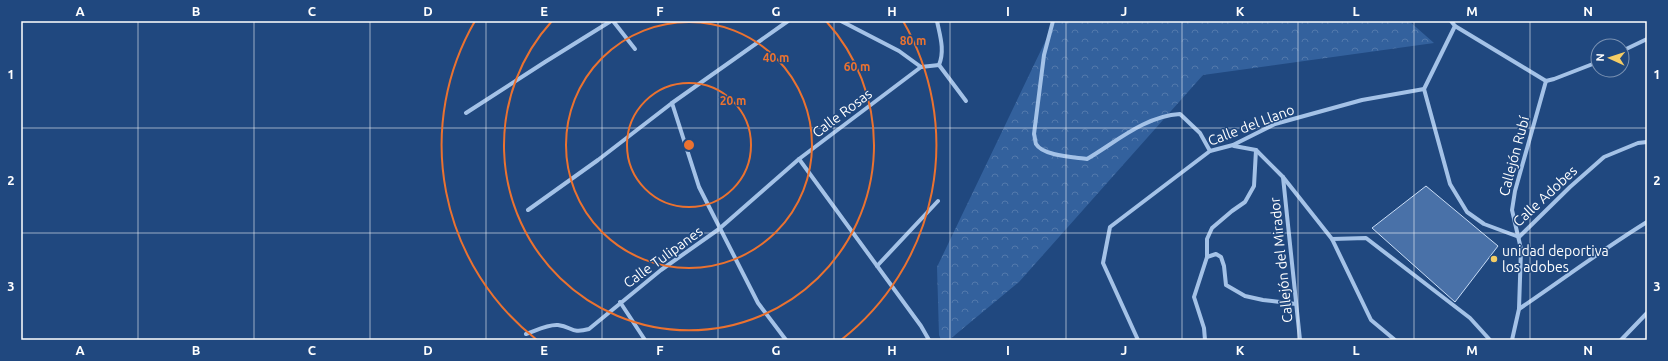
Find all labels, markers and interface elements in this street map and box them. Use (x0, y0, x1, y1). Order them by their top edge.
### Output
text: A (75, 4, 85, 18)
text: B (192, 4, 201, 18)
text: C (308, 4, 317, 18)
text: D (423, 4, 433, 18)
text: E (540, 4, 548, 18)
text: F (656, 4, 664, 18)
text: G (772, 4, 781, 18)
text: H (887, 4, 897, 18)
text: I (1006, 4, 1010, 18)
text: J (1121, 4, 1127, 18)
text: K (1236, 4, 1245, 18)
text: L (1352, 4, 1360, 18)
text: M (1466, 4, 1478, 18)
text: N (1583, 4, 1593, 18)
text: 80 m (900, 34, 926, 47)
north arrow (1590, 38, 1630, 78)
text: 40 m (763, 51, 789, 64)
text: N (1594, 53, 1606, 62)
text: 60 m (844, 60, 870, 73)
text: 1 (7, 67, 15, 81)
text: 1 (1653, 67, 1661, 81)
street label: Calle Rosas (809, 85, 875, 141)
text: 20 m (720, 94, 746, 107)
street label: Calle del Llano (1206, 101, 1296, 149)
street label: Callejón Rubí (1496, 114, 1532, 198)
centre of rings (682, 138, 696, 152)
street label: Calle Adobes (1510, 162, 1580, 230)
text: 2 (7, 173, 15, 187)
text: 2 (1653, 173, 1661, 187)
street label: Callejón del Mirador (1266, 196, 1296, 324)
street label: Calle Tulipanes (620, 223, 706, 291)
place label: unidad deportiva los adobes (1502, 243, 1609, 275)
marker: unidad deportiva los adobes (1489, 254, 1499, 264)
text: 3 (7, 279, 15, 293)
text: 3 (1653, 279, 1661, 293)
text: A (75, 343, 85, 357)
text: B (192, 343, 201, 357)
text: C (308, 343, 317, 357)
text: D (423, 343, 433, 357)
text: E (540, 343, 548, 357)
text: F (656, 343, 664, 357)
text: G (772, 343, 781, 357)
text: H (887, 343, 897, 357)
text: I (1006, 343, 1010, 357)
text: J (1121, 343, 1127, 357)
text: K (1236, 343, 1245, 357)
text: L (1352, 343, 1360, 357)
text: M (1466, 343, 1478, 357)
text: N (1583, 343, 1593, 357)

